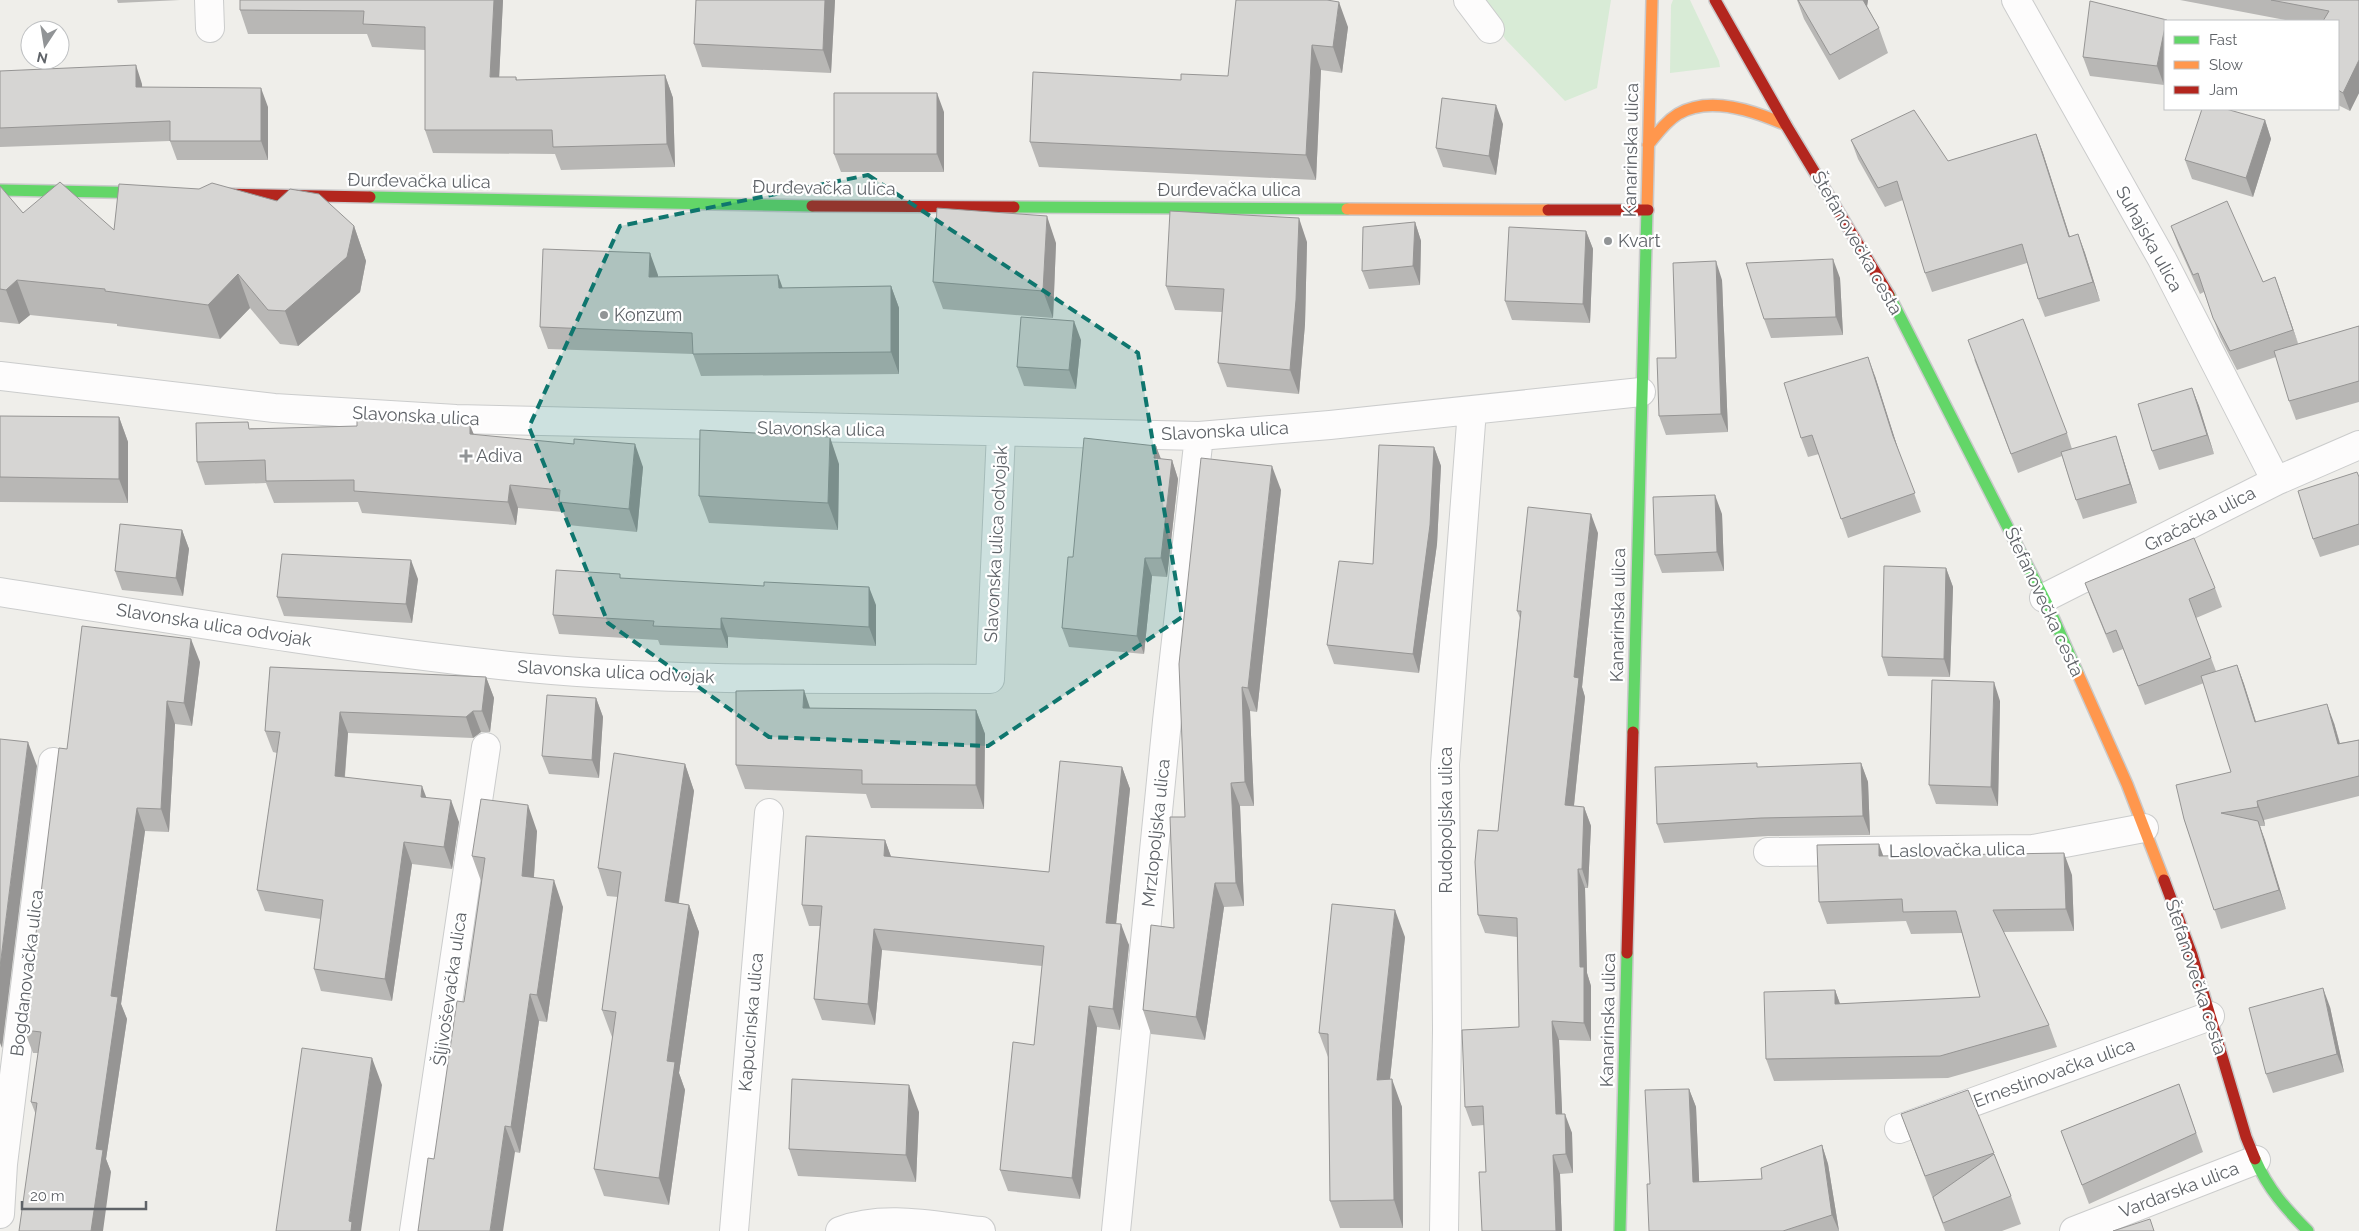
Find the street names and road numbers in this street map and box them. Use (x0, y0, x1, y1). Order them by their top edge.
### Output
street label: Kanarinska ulica (1619, 83, 1642, 217)
street label: Štefanovečka cesta (1808, 167, 1908, 318)
street label: Đurđevačka ulica (347, 169, 491, 192)
street label: Đurđevačka ulica (752, 176, 896, 199)
street label: Đurđevačka ulica (1157, 179, 1301, 200)
street label: Suhajska ulica (2112, 182, 2187, 295)
street label: Slavonska ulica (352, 402, 480, 429)
street label: Slavonska ulica (757, 417, 885, 440)
street label: Slavonska ulica (1161, 417, 1289, 444)
street label: Slavonska ulica odvojak (980, 444, 1011, 643)
street label: Gračačka ulica (2141, 482, 2259, 556)
street label: Štefanovečka cesta (2001, 523, 2089, 680)
street label: Kanarinska ulica (1606, 548, 1629, 682)
street label: Slavonska ulica odvojak (115, 599, 314, 650)
street label: Slavonska ulica odvojak (517, 656, 716, 687)
street label: Rudopoljska ulica (1435, 747, 1456, 893)
street label: Mrzlopoljska ulica (1137, 758, 1174, 908)
street label: Laslovačka ulica (1889, 838, 2025, 861)
street label: Bogdanovačka ulica (6, 888, 47, 1058)
street label: Štefanovečka cesta (2161, 896, 2232, 1057)
street label: Šljivoševačka ulica (427, 911, 471, 1067)
street label: Kapucinska ulica (734, 952, 767, 1092)
street label: Kanarinska ulica (1596, 953, 1619, 1087)
street label: Ernestinovačka ulica (1970, 1034, 2137, 1111)
street label: Vardarska ulica (2116, 1157, 2242, 1222)

